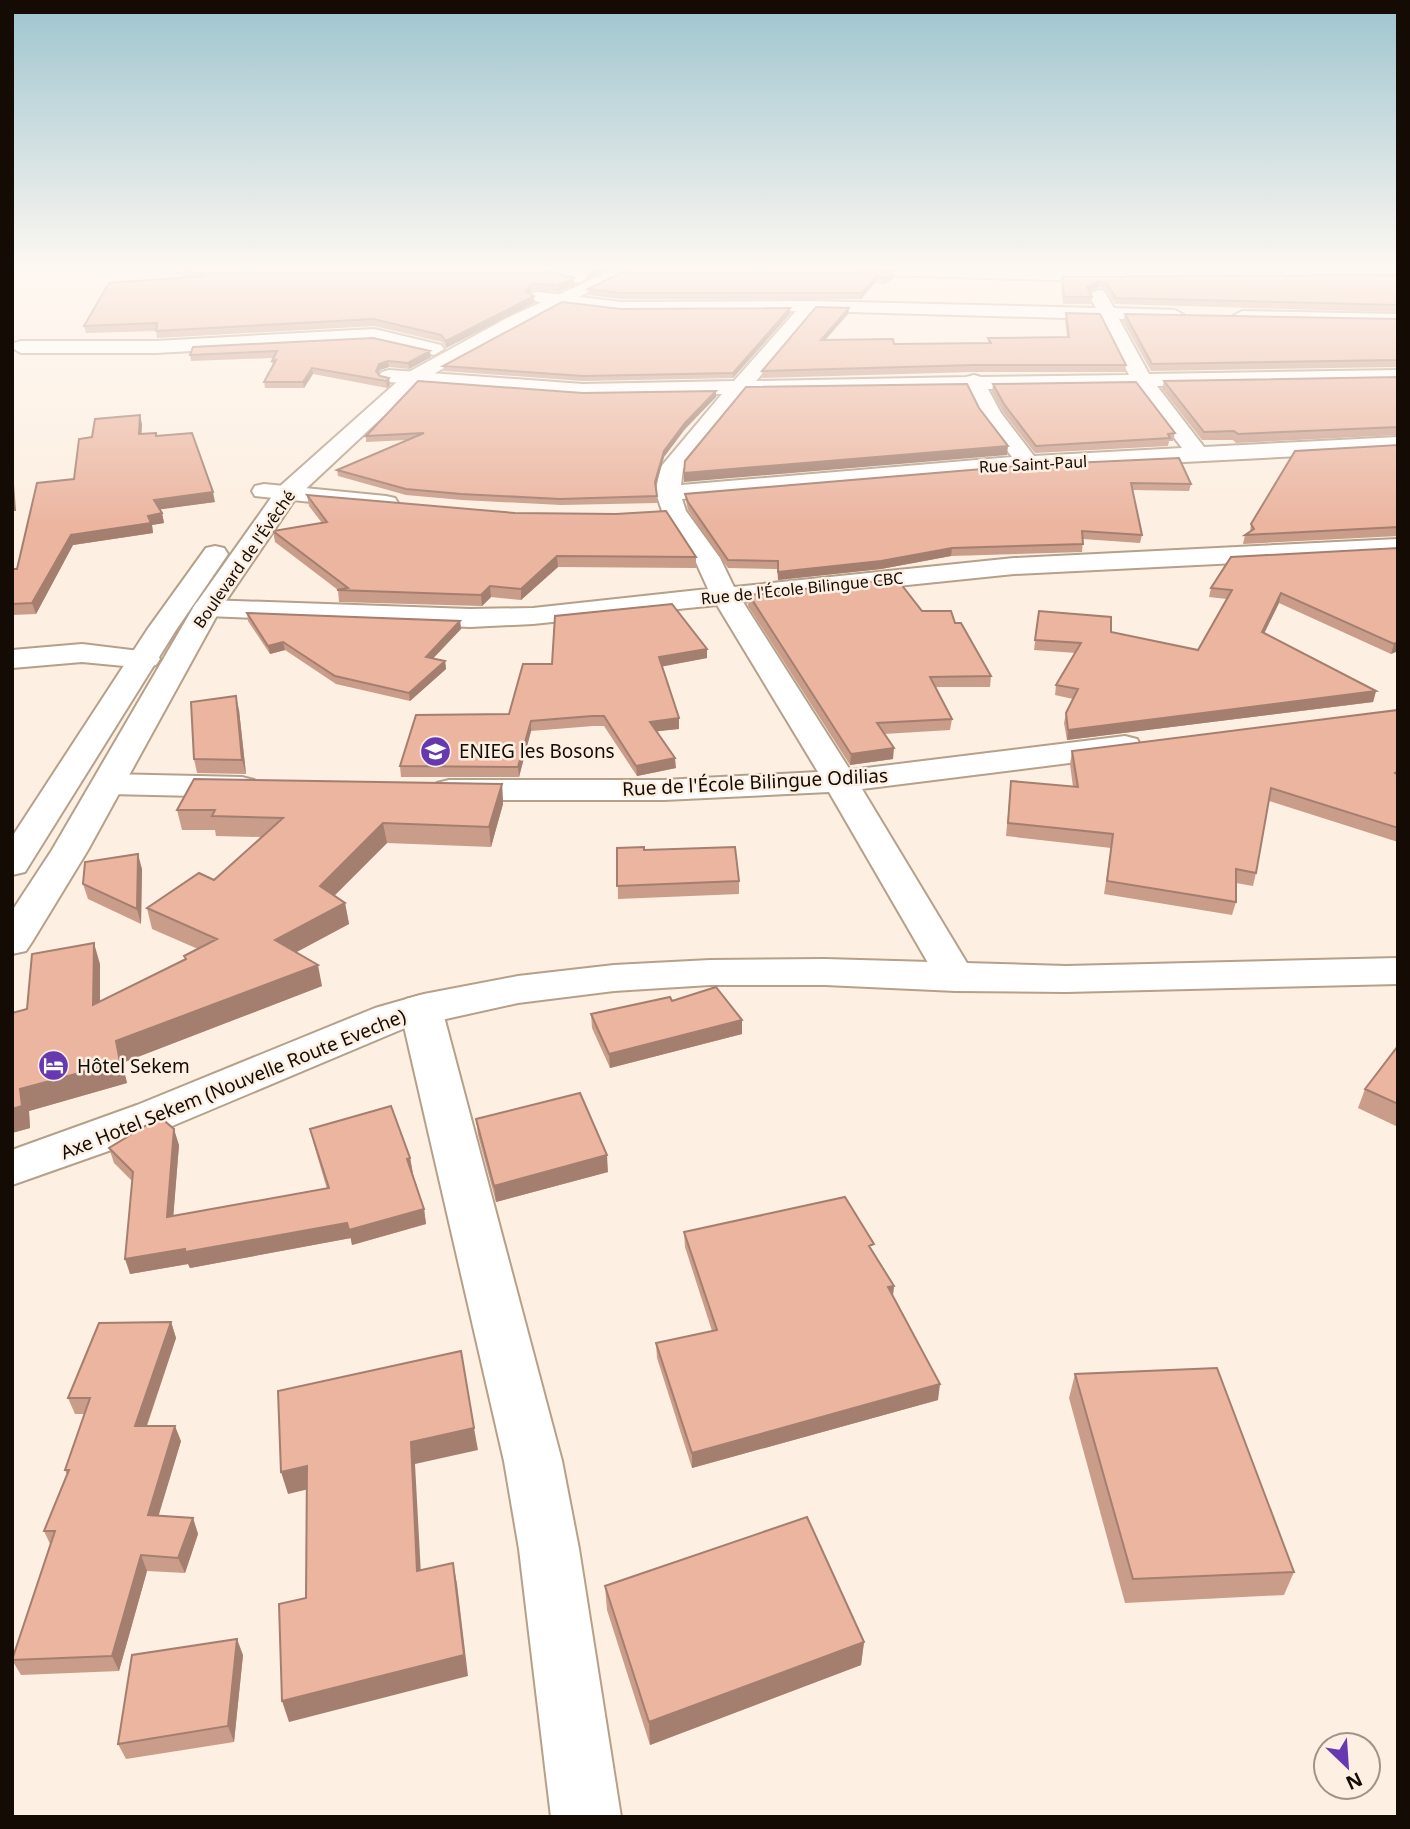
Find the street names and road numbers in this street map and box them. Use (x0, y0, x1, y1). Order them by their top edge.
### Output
street label: Rue Saint-Paul (978, 450, 1088, 478)
street label: Boulevard de l'Évêché (188, 486, 300, 632)
street label: Rue de l'École Bilingue CBC (700, 566, 904, 610)
street label: Rue de l'École Bilingue Odilias (621, 762, 889, 802)
street label: Axe Hotel Sekem (Nouvelle Route Eveche) (57, 1003, 409, 1165)

